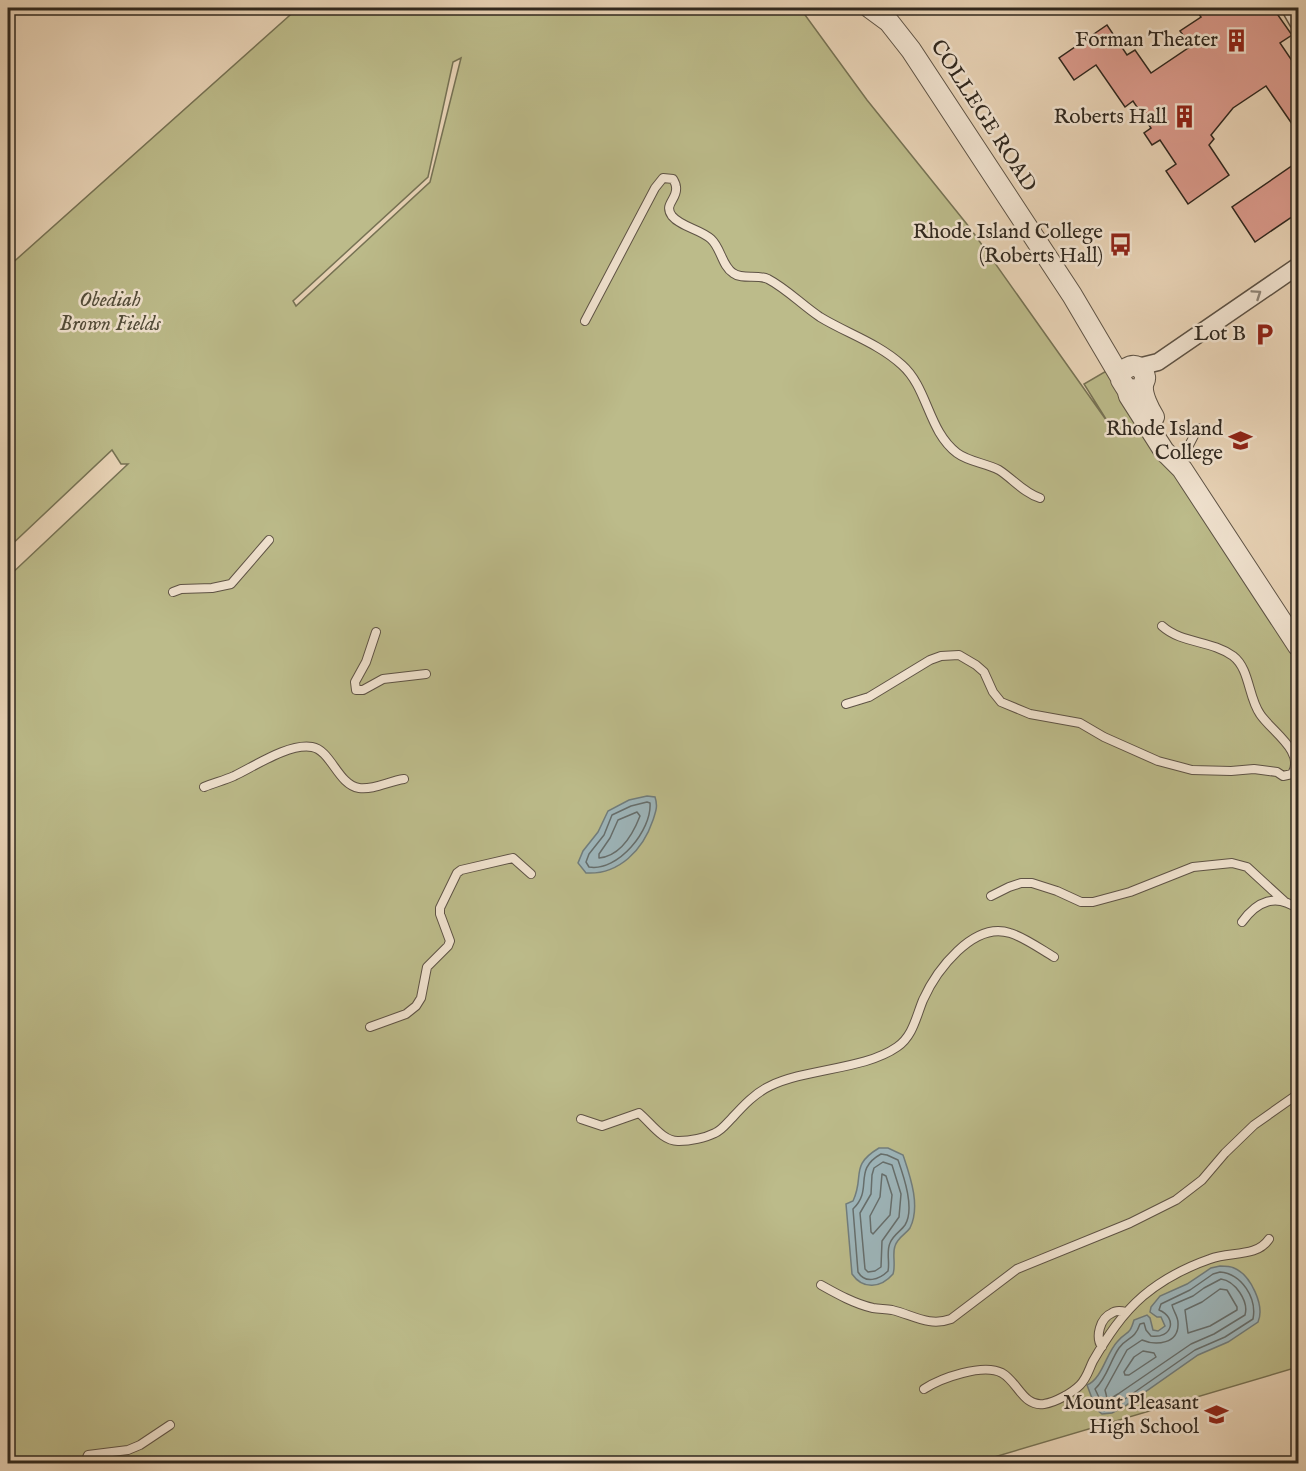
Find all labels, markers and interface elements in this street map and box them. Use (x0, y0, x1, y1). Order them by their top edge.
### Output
place label: Forman Theater (1075, 27, 1218, 54)
building icon: Forman Theater (1223, 27, 1249, 53)
street label: COLLEGE ROAD (924, 35, 1042, 197)
place label: Roberts Hall (1053, 104, 1167, 131)
building icon: Roberts Hall (1172, 104, 1198, 130)
place label: Rhode Island College (Roberts Hall) (913, 219, 1103, 270)
bus stop icon: Rhode Island College (Roberts Hall) (1108, 231, 1134, 257)
park label: Obediah Brown Fields (59, 287, 162, 338)
one-way arrow (1250, 290, 1261, 301)
place label: Lot B (1194, 321, 1246, 348)
parking icon: Lot B (1251, 321, 1277, 347)
place label: Rhode Island College (1106, 416, 1224, 467)
school or university icon: Rhode Island College (1228, 428, 1254, 454)
place label: Mount Pleasant High School (1063, 1390, 1199, 1441)
school or university icon: Mount Pleasant High School (1204, 1402, 1230, 1428)

